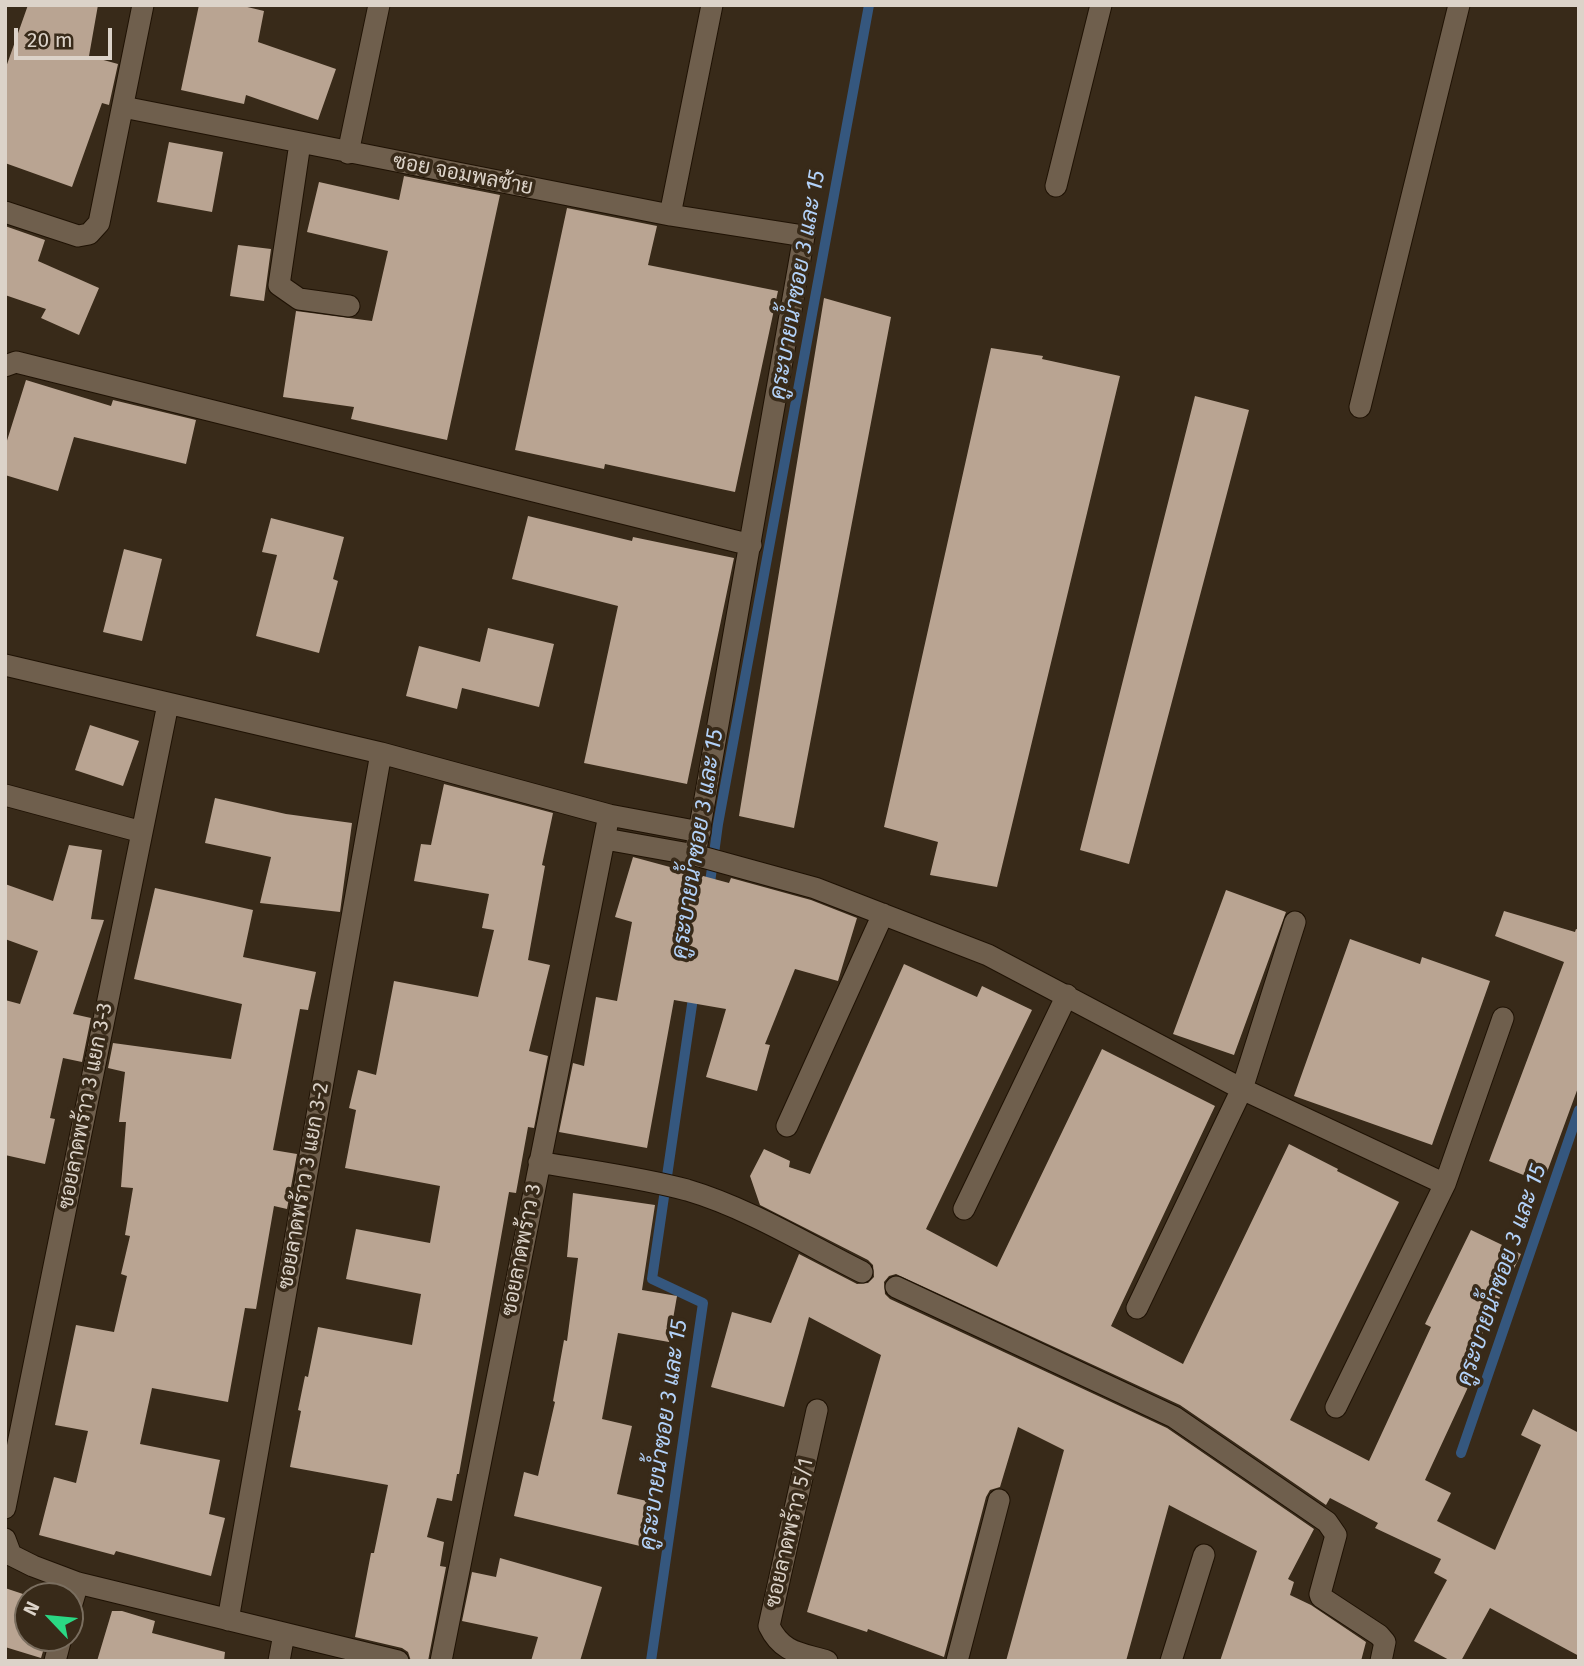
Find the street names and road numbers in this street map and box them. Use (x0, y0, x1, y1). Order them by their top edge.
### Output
street label: ซอย จอมพลซ้าย (391, 149, 535, 201)
street label: ซอยลาดพร้าว 3 แยก 3-3 (54, 1001, 118, 1211)
street label: ซอยลาดพร้าว 3 แยก 3-2 (273, 1081, 335, 1291)
street label: ซอยลาดพร้าว 3 (497, 1182, 547, 1318)
street label: ซอยลาดพร้าว 5/1 (761, 1456, 819, 1610)

